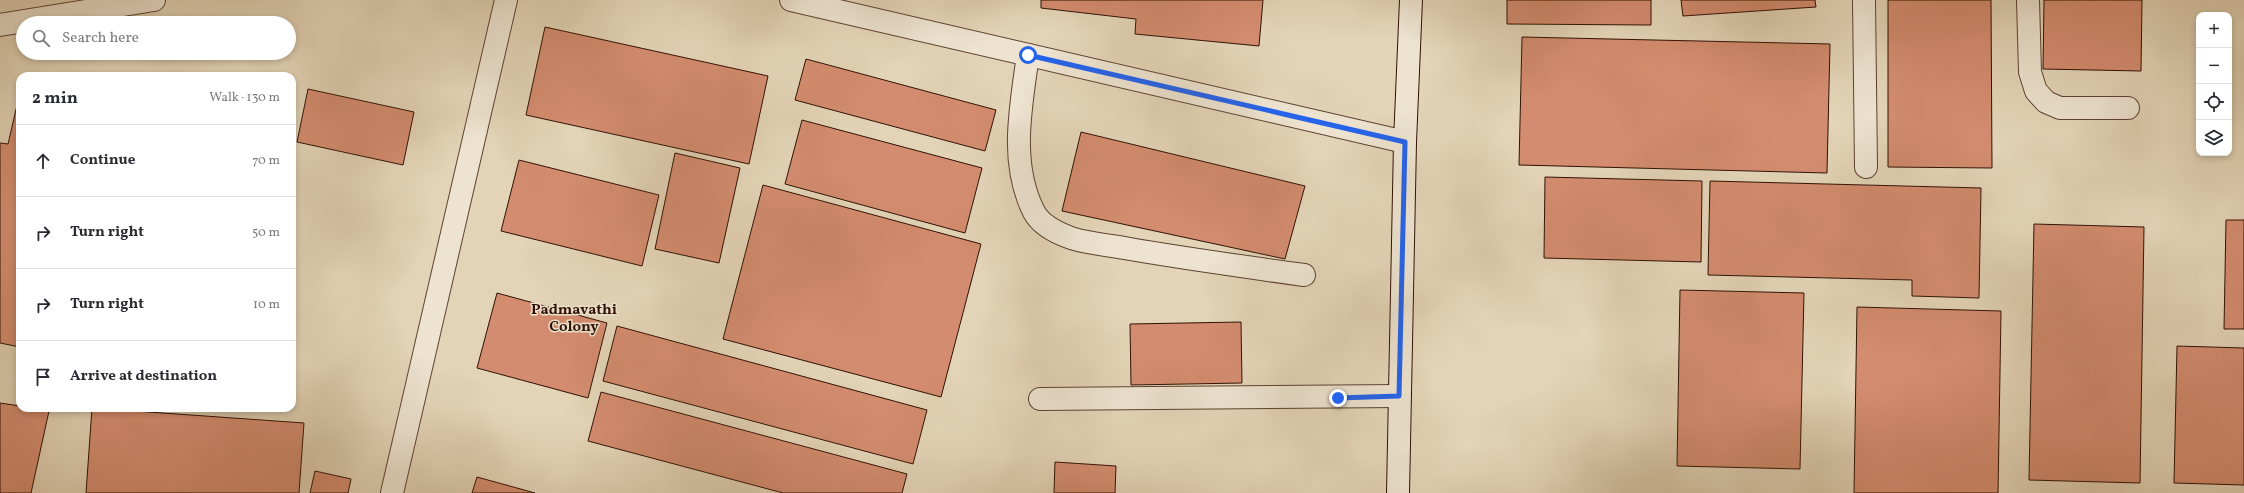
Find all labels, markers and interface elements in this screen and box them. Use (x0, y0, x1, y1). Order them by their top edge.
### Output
map controls (2196, 12, 2232, 156)
button: + (2196, 12, 2232, 48)
search box (16, 16, 296, 60)
icon: search (30, 27, 52, 49)
text: Search here (62, 28, 139, 49)
route start (1019, 46, 1037, 64)
button: − (2196, 48, 2232, 84)
button: locate (2196, 84, 2232, 120)
text: 2 min (32, 87, 78, 110)
text: Walk · 130 m (209, 89, 280, 107)
button: layers (2196, 120, 2232, 156)
icon: ahead (32, 150, 54, 172)
text: Continue (70, 150, 135, 171)
text: 70 m (252, 152, 280, 170)
icon: right (32, 222, 54, 244)
text: Turn right (70, 222, 144, 243)
text: 50 m (252, 224, 280, 242)
icon: right (32, 294, 54, 316)
text: Turn right (70, 294, 144, 315)
text: 10 m (253, 296, 280, 314)
district label: Padmavathi Colony (531, 300, 617, 338)
icon: arrive (32, 366, 54, 388)
text: Arrive at destination (70, 366, 217, 387)
route end (1329, 389, 1347, 407)

